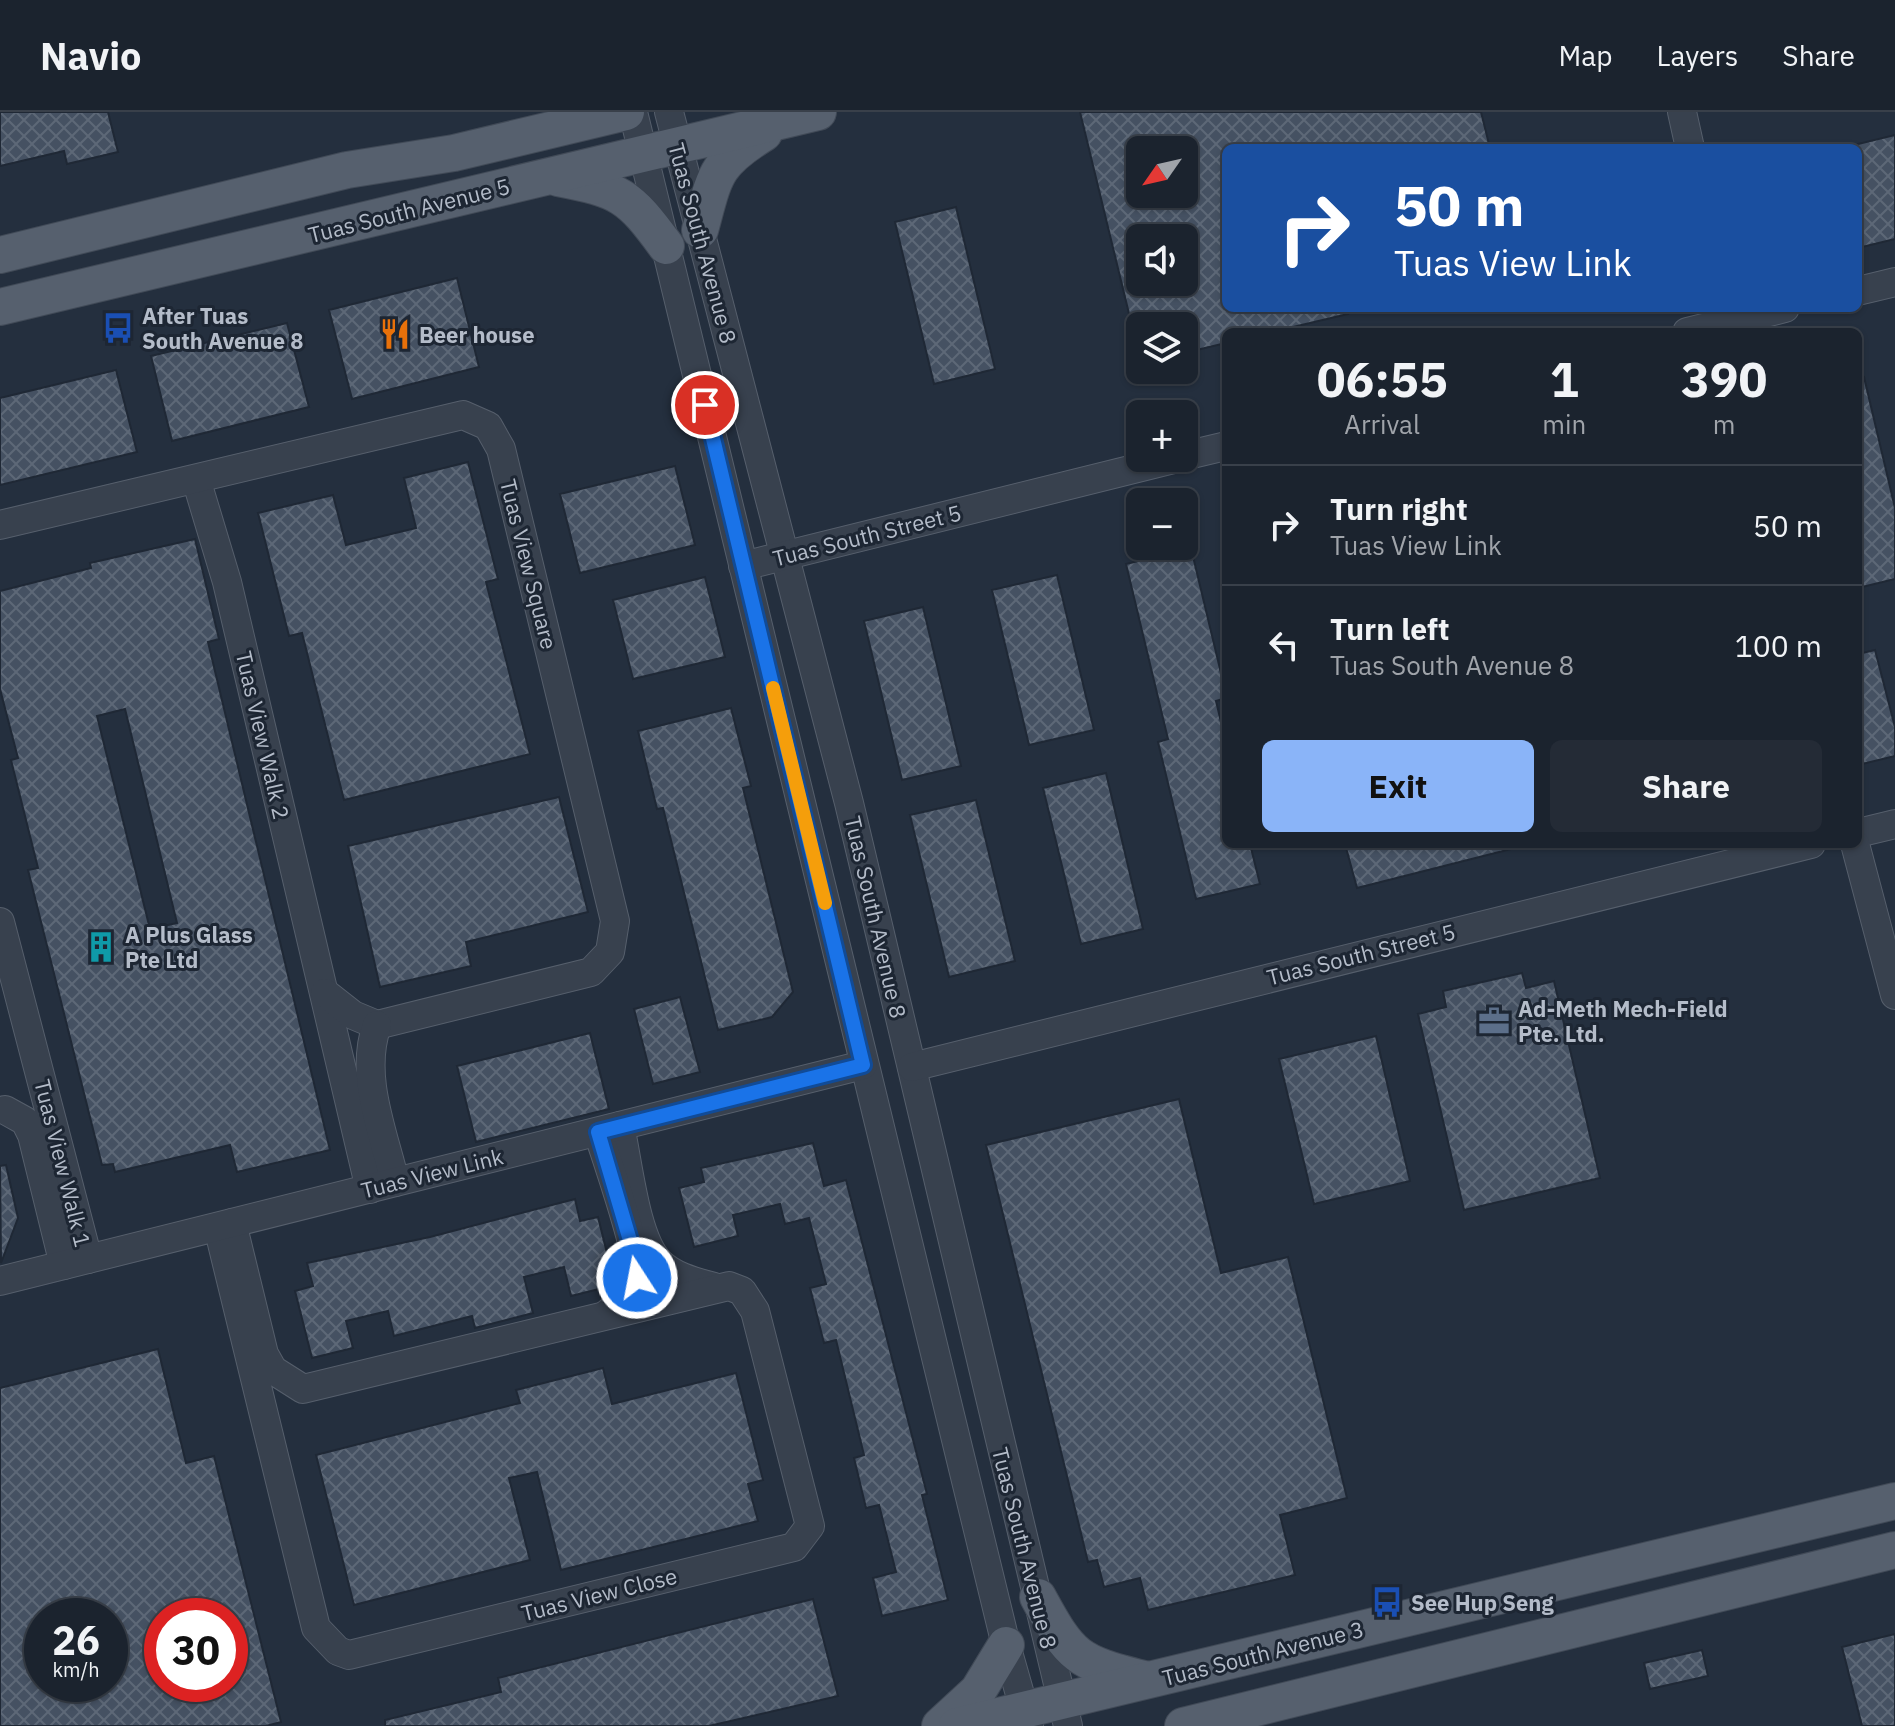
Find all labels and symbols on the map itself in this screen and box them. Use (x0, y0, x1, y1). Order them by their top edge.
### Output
north arrow (1126, 136, 1198, 208)
street label: Tuas South Avenue 8 (662, 140, 744, 346)
street label: Tuas South Avenue 5 (305, 171, 513, 249)
place label: After Tuas South Avenue 8 (142, 301, 303, 355)
bus stop icon: After Tuas South Avenue 8 (101, 311, 135, 345)
restaurant icon: Beer house (378, 317, 412, 351)
place label: Beer house (419, 320, 535, 349)
pin (671, 371, 739, 439)
street label: Tuas View Square (494, 476, 564, 652)
street label: Tuas South Street 5 (770, 498, 964, 572)
street label: Tuas View Walk 2 (230, 648, 296, 822)
street label: Tuas South Avenue 8 (839, 813, 913, 1021)
street label: Tuas South Street 5 (1264, 917, 1458, 991)
place label: A Plus Glass Pte Ltd (125, 920, 253, 974)
building icon: A Plus Glass Pte Ltd (84, 930, 118, 964)
place label: Ad-Meth Mech-Field Pte. Ltd. (1518, 994, 1728, 1048)
office icon: Ad-Meth Mech-Field Pte. Ltd. (1477, 1004, 1511, 1038)
street label: Tuas View Walk 1 (28, 1076, 98, 1250)
street label: Tuas View Link (358, 1141, 506, 1205)
position arrow (595, 1236, 679, 1320)
street label: Tuas South Avenue 8 (986, 1444, 1064, 1652)
street label: Tuas View Close (518, 1561, 680, 1627)
bus stop icon: See Hup Seng (1370, 1585, 1404, 1619)
place label: See Hup Seng (1411, 1588, 1554, 1617)
speed limit sign: 30 (144, 1598, 248, 1702)
street label: Tuas South Avenue 3 (1159, 1614, 1367, 1692)

